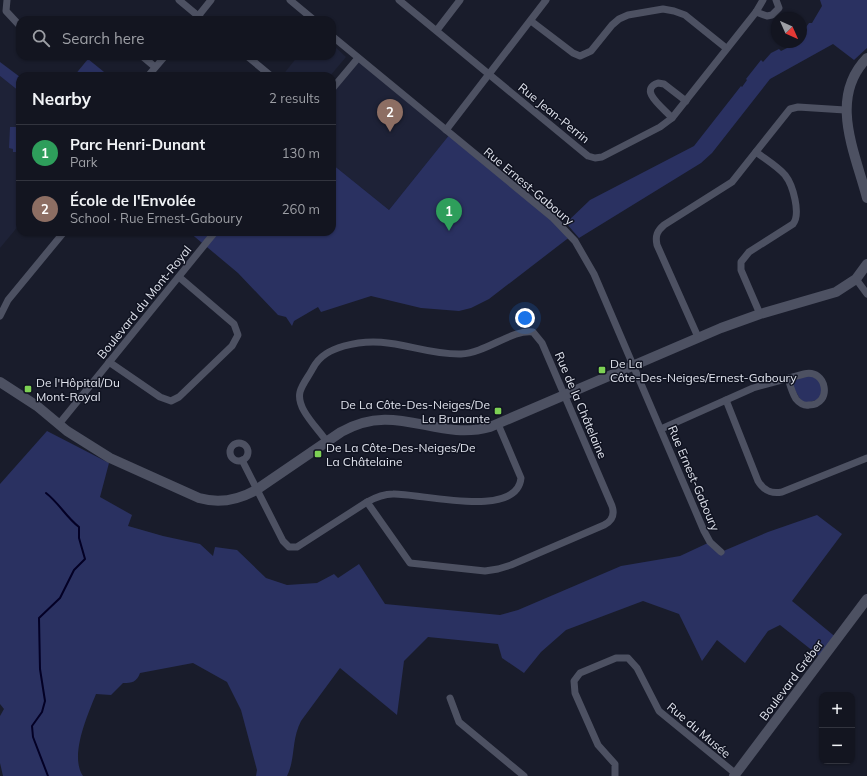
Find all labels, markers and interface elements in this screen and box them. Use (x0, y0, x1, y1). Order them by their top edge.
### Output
north arrow (771, 12, 807, 48)
search box (16, 16, 336, 60)
icon: search (30, 27, 52, 49)
text: Search here (62, 29, 144, 48)
street label: Rue Jean-Perrin (515, 80, 593, 146)
text: Nearby (32, 88, 91, 109)
text: 2 results (269, 90, 320, 106)
pin: 2 (377, 99, 403, 132)
text: Parc Henri-Dunant (70, 135, 205, 154)
street label: Rue Ernest-Gaboury (481, 144, 578, 228)
text: 1 (41, 145, 49, 161)
text: 130 m (282, 145, 320, 161)
text: Park (70, 154, 97, 170)
text: École de l'Envolée (70, 191, 196, 210)
pin: 1 (436, 198, 462, 231)
text: 2 (41, 201, 49, 217)
text: 260 m (282, 201, 320, 217)
text: School · Rue Ernest-Gaboury (70, 210, 242, 226)
street label: Boulevard du Mont-Royal (94, 242, 194, 362)
your location (515, 308, 535, 328)
street label: Rue de la Châtelaine (552, 349, 610, 461)
place label: De La Côte-Des-Neiges/Ernest-Gaboury (610, 356, 797, 385)
marker: De La Côte-Des-Neiges/Ernest-Gaboury (597, 365, 607, 375)
place label: De l'Hôpital/Du Mont-Royal (36, 375, 120, 404)
marker: De l'Hôpital/Du Mont-Royal (23, 384, 33, 394)
place label: De La Côte-Des-Neiges/De La Brunante (340, 397, 490, 426)
marker: De La Côte-Des-Neiges/De La Brunante (493, 406, 503, 416)
street label: Rue Ernest-Gaboury (665, 423, 723, 534)
place label: De La Côte-Des-Neiges/De La Châtelaine (326, 440, 476, 469)
marker: De La Côte-Des-Neiges/De La Châtelaine (313, 449, 323, 459)
street label: Boulevard Gréber (756, 636, 827, 723)
map controls (819, 692, 855, 764)
button: + (819, 692, 855, 728)
street label: Rue du Musée (664, 699, 734, 761)
button: − (819, 728, 855, 764)

